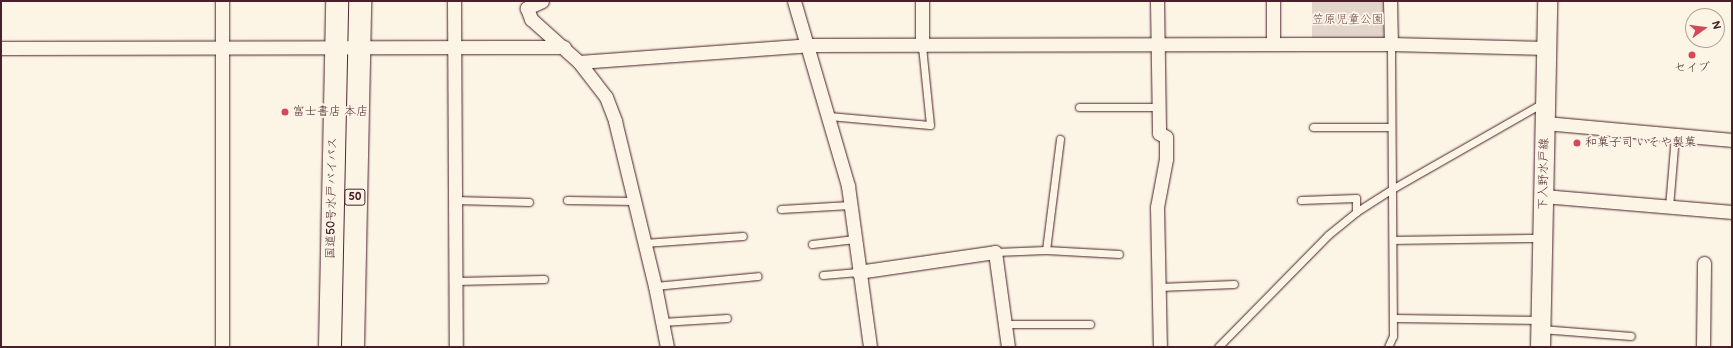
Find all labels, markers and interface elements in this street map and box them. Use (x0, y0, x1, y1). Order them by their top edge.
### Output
north arrow (1685, 8, 1725, 48)
park label: 笠原児童公園 (1312, 13, 1384, 27)
text: N (1709, 20, 1723, 31)
marker: セイブ (1687, 50, 1697, 60)
place label: セイブ (1674, 61, 1710, 75)
place label: 富士書店 本店 (293, 105, 368, 119)
marker: 富士書店 本店 (280, 107, 290, 117)
place label: 和菓子司 いそや製菓 (1585, 136, 1696, 150)
street label: 国道50号水戸バイパス (324, 137, 340, 259)
street label: 下入野水戸線 (1536, 138, 1552, 210)
marker: 和菓子司 いそや製菓 (1572, 138, 1582, 148)
road number: 50 (344, 188, 366, 206)

